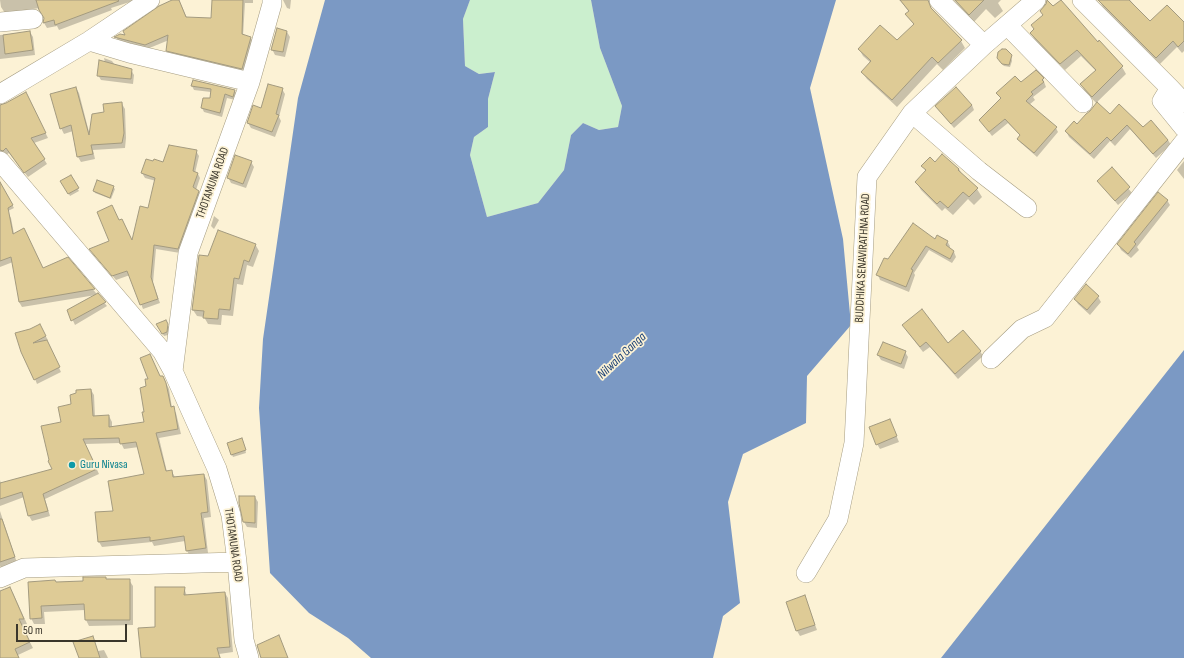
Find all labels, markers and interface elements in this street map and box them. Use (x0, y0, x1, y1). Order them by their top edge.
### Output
street label: THOTAMUNA ROAD (193, 145, 233, 221)
street label: BUDDHIKA SENAVIRATHNA ROAD (852, 193, 874, 323)
water label: Nilwala Ganga (594, 329, 650, 383)
place label: Guru Nivasa (80, 458, 128, 472)
marker: Guru Nivasa (67, 460, 77, 470)
street label: THOTAMUNA ROAD (221, 507, 245, 583)
scale bar (18, 616, 129, 642)
text: 50 m (23, 623, 43, 638)

